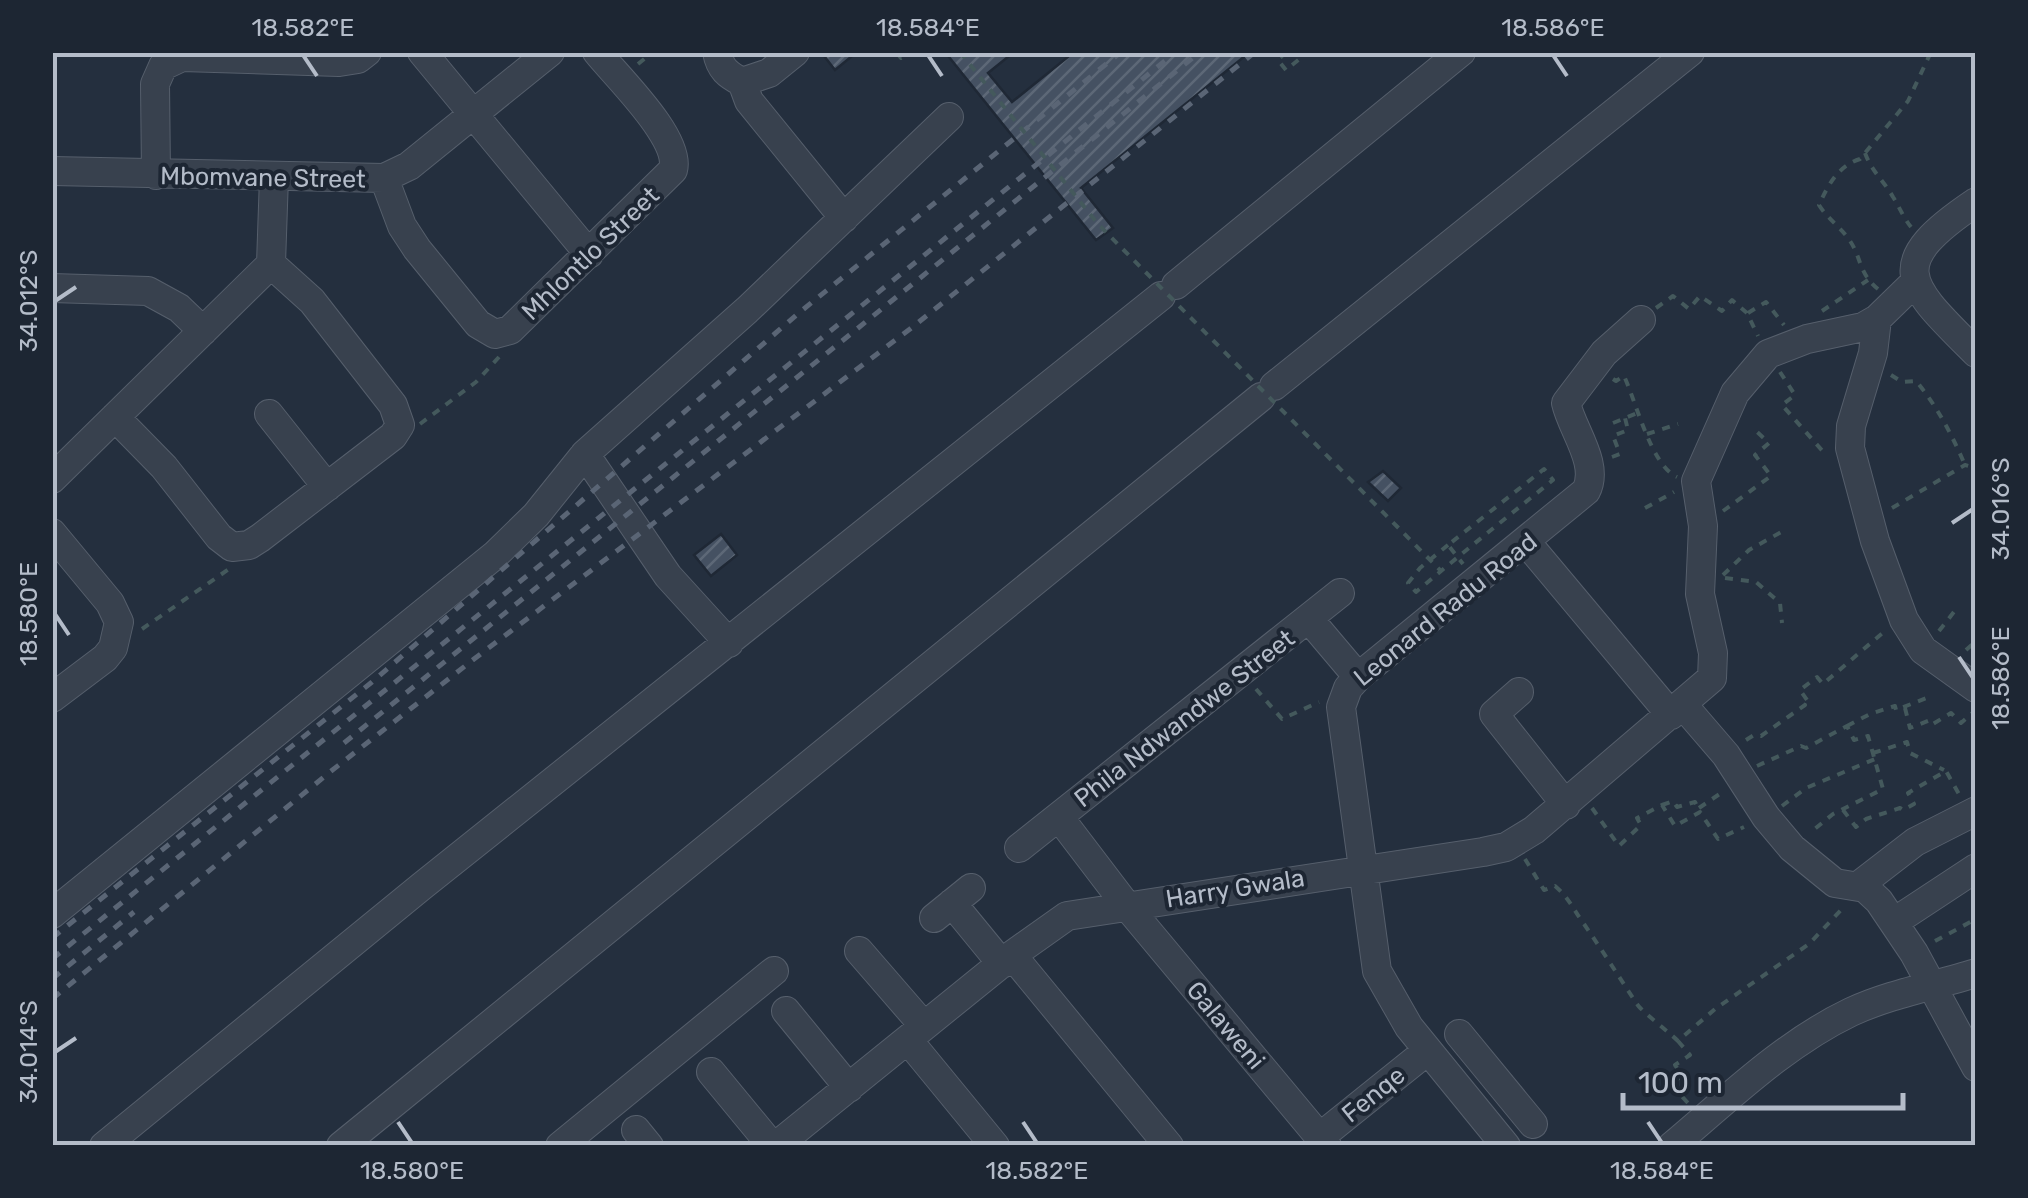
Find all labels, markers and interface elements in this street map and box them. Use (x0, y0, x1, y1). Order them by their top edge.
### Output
text: 18.582°E (252, 13, 354, 42)
text: 18.584°E (876, 13, 980, 42)
text: 18.586°E (1501, 13, 1605, 42)
street label: Mbomvane Street (160, 161, 366, 194)
street label: Mhlontlo Street (516, 181, 665, 326)
text: 34.012°S (14, 250, 43, 352)
text: 34.016°S (1986, 458, 2015, 560)
street label: Leonard Radu Road (1348, 527, 1543, 692)
text: 18.580°E (14, 562, 43, 666)
street label: Phila Ndwandwe Street (1069, 623, 1300, 813)
text: 18.586°E (1986, 626, 2015, 730)
street label: Harry Gwala (1164, 863, 1307, 914)
street label: Galaweni (1181, 976, 1271, 1075)
text: 34.014°S (14, 1000, 43, 1104)
scale bar (1623, 1048, 1903, 1110)
street label: Fenqe (1336, 1060, 1411, 1128)
text: 100 m (1638, 1065, 1723, 1101)
text: 18.580°E (360, 1156, 464, 1185)
text: 18.582°E (986, 1156, 1088, 1185)
text: 18.584°E (1610, 1156, 1714, 1185)

